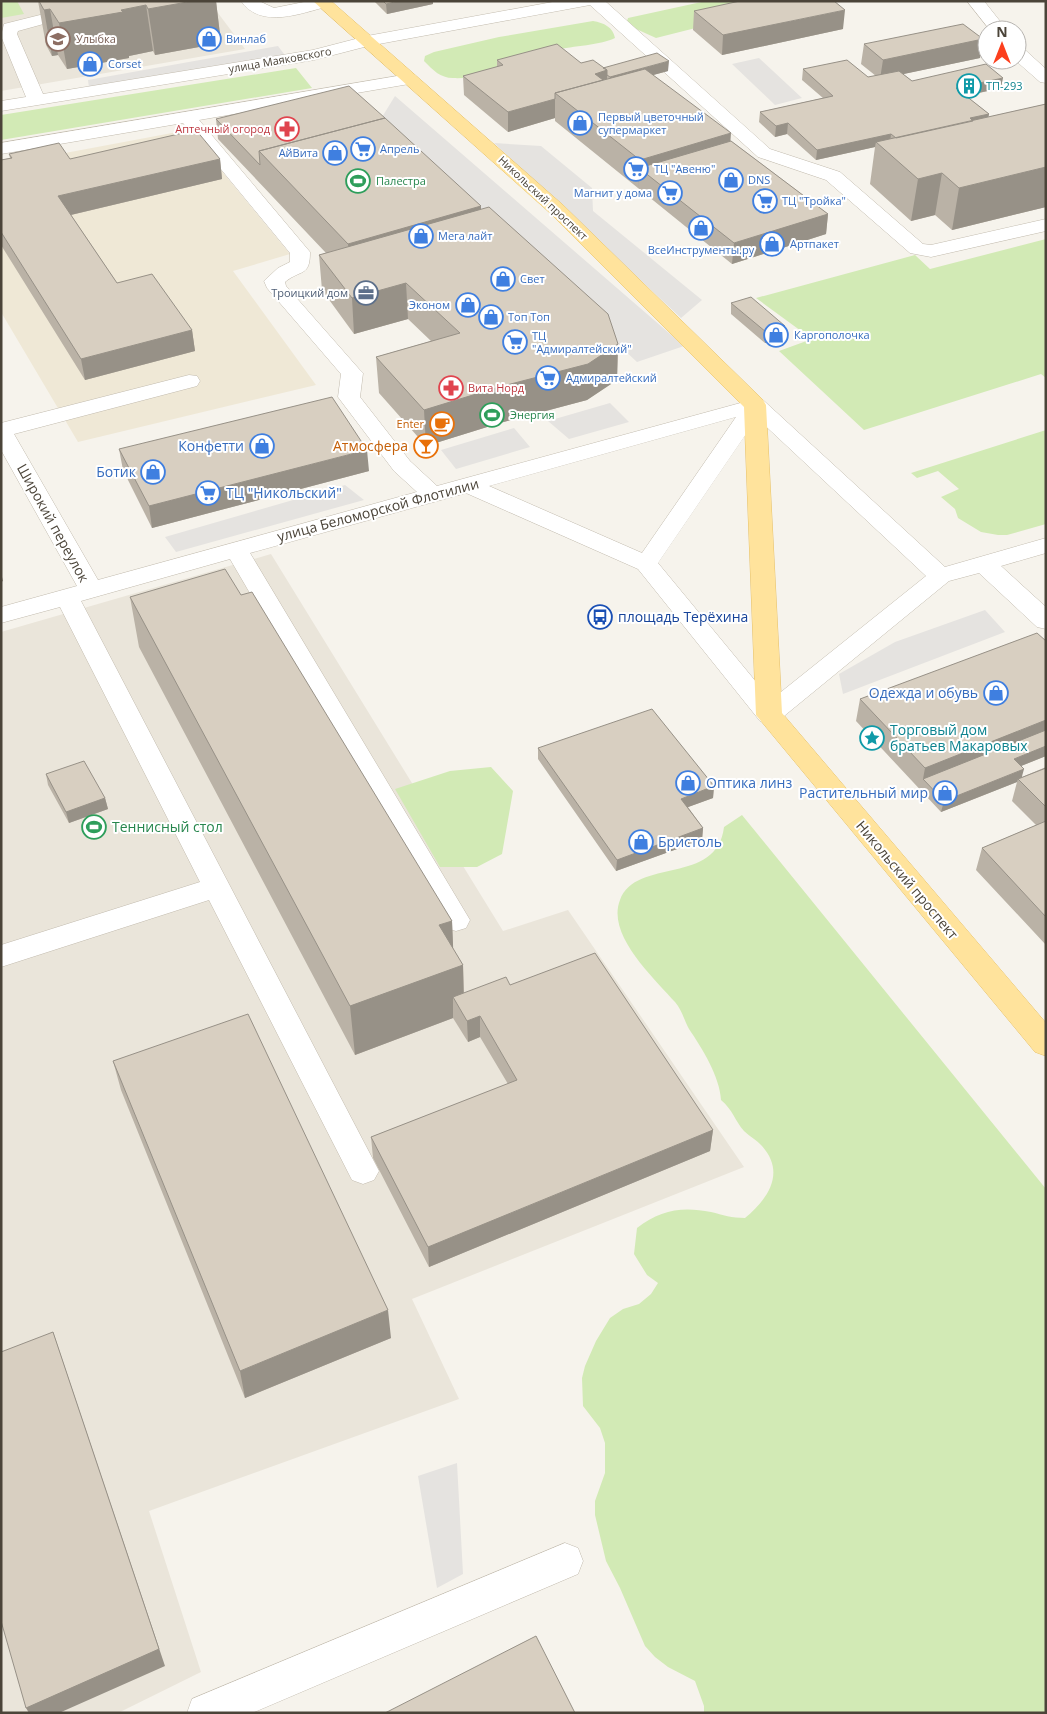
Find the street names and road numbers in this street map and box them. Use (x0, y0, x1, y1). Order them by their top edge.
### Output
street label: улица Маяковского (227, 43, 333, 76)
street label: Никольский проспект (495, 152, 591, 243)
street label: Широкий переулок (13, 460, 94, 586)
street label: улица Беломорской Флотилии (275, 473, 481, 546)
street label: Никольский проспект (852, 816, 963, 943)

